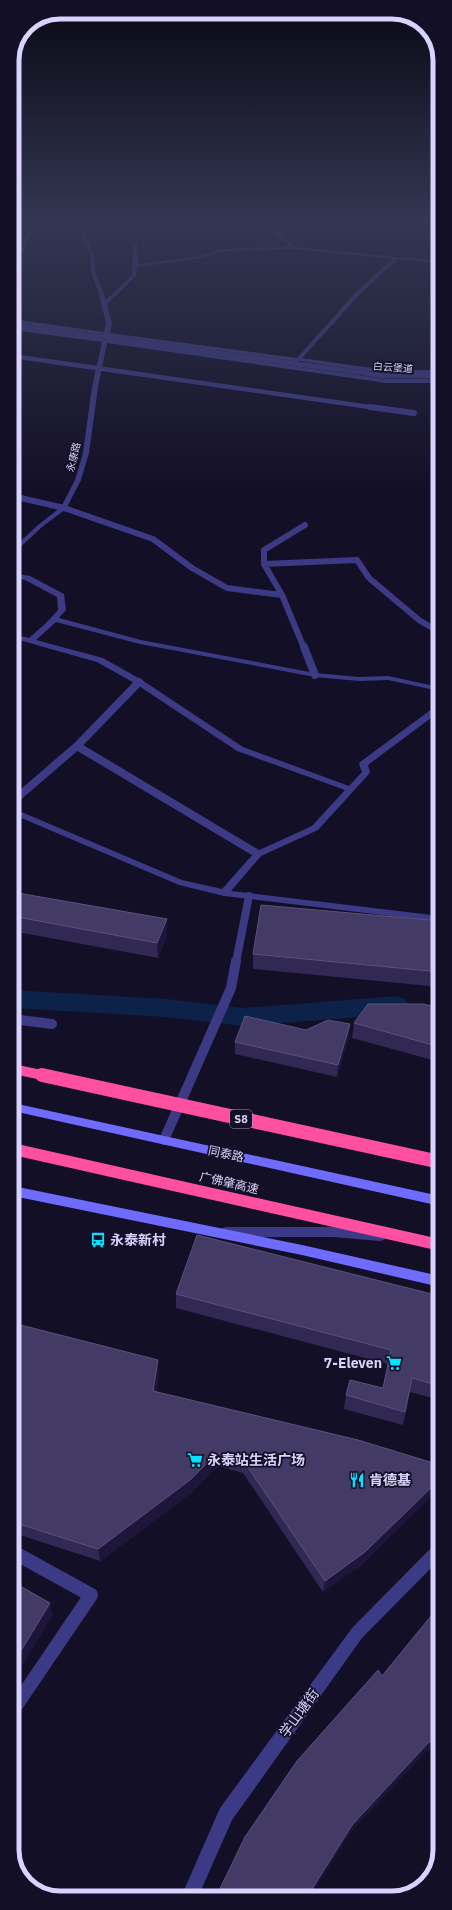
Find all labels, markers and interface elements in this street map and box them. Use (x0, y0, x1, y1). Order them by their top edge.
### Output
street label: 白云堡道 (373, 360, 413, 375)
street label: 永康路 (64, 441, 83, 473)
road number: S8 (230, 1110, 252, 1128)
street label: 同泰路 (207, 1142, 245, 1165)
street label: 广佛肇高速 (198, 1168, 260, 1197)
bus stop icon: 永泰新村 (89, 1231, 107, 1249)
place label: 永泰新村 (110, 1231, 166, 1249)
place label: 7-Eleven (324, 1354, 382, 1372)
supermarket icon: 7-Eleven (385, 1354, 403, 1372)
supermarket icon: 永泰站生活广场 (186, 1451, 204, 1469)
place label: 永泰站生活广场 (207, 1451, 305, 1469)
restaurant icon: 肯德基 (348, 1471, 366, 1489)
place label: 肯德基 (369, 1471, 411, 1489)
street label: 学山塘街 (275, 1685, 323, 1741)

